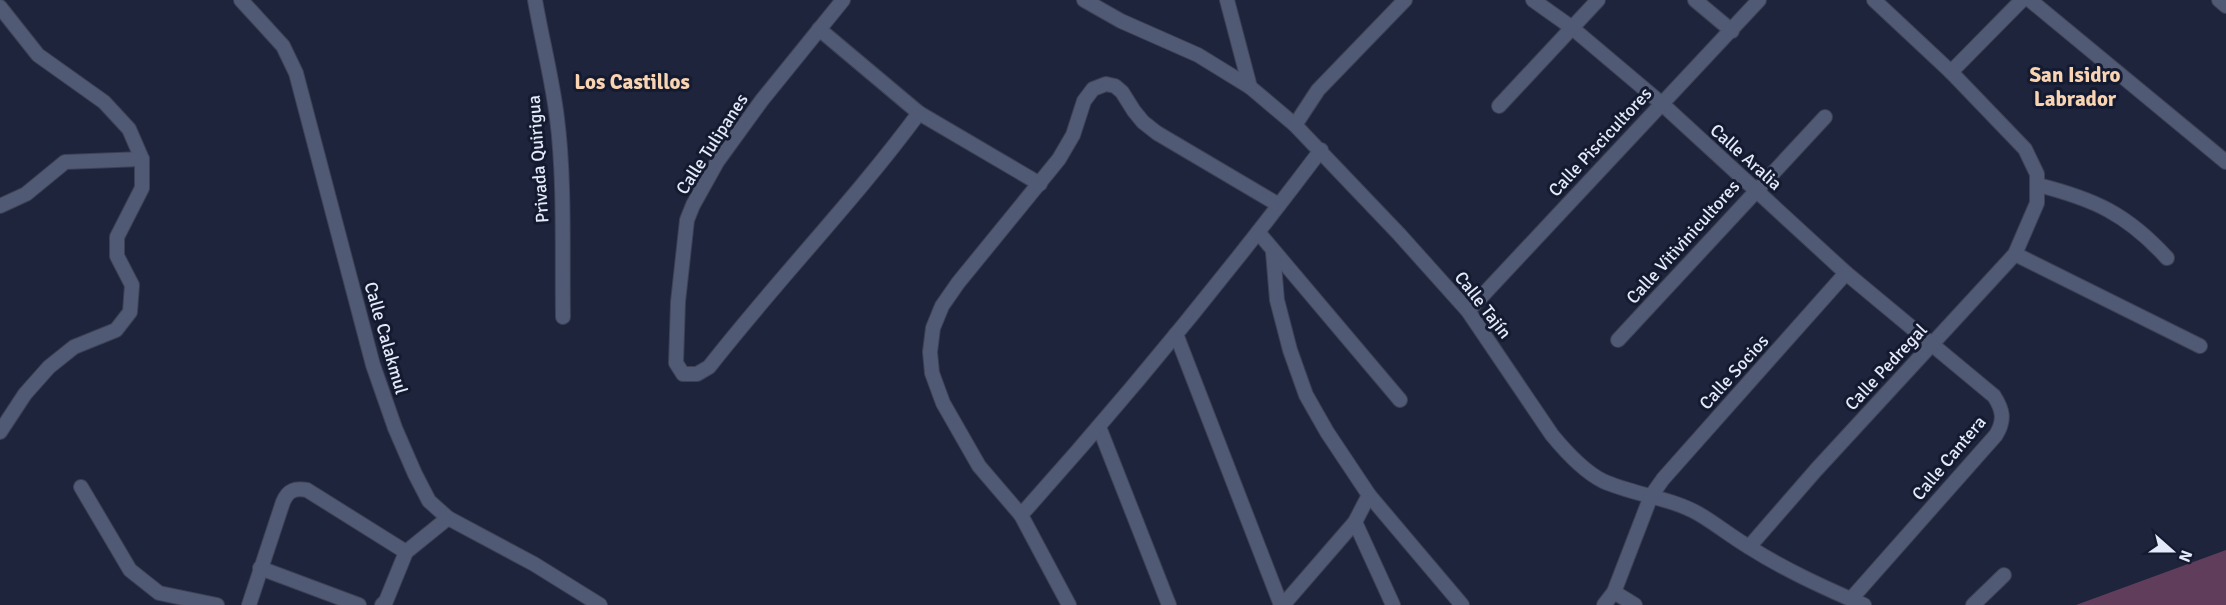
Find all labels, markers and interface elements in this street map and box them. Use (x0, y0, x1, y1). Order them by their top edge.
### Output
district label: San Isidro Labrador (2029, 62, 2121, 112)
district label: Los Castillos (574, 69, 690, 95)
street label: Calle Piscicultores (1544, 83, 1656, 201)
street label: Calle Tulipanes (671, 89, 753, 199)
street label: Privada Quirigua (523, 94, 553, 224)
street label: Calle Aralia (1706, 119, 1786, 195)
street label: Calle Vitivinicultores (1622, 176, 1744, 308)
street label: Calle Tajín (1450, 267, 1516, 343)
street label: Calle Calakmul (359, 279, 413, 397)
street label: Calle Pedregal (1840, 319, 1932, 415)
street label: Calle Socios (1695, 330, 1773, 414)
street label: Calle Cantera (1907, 411, 1991, 505)
north arrow (2142, 521, 2202, 581)
text: N (2174, 547, 2196, 565)

